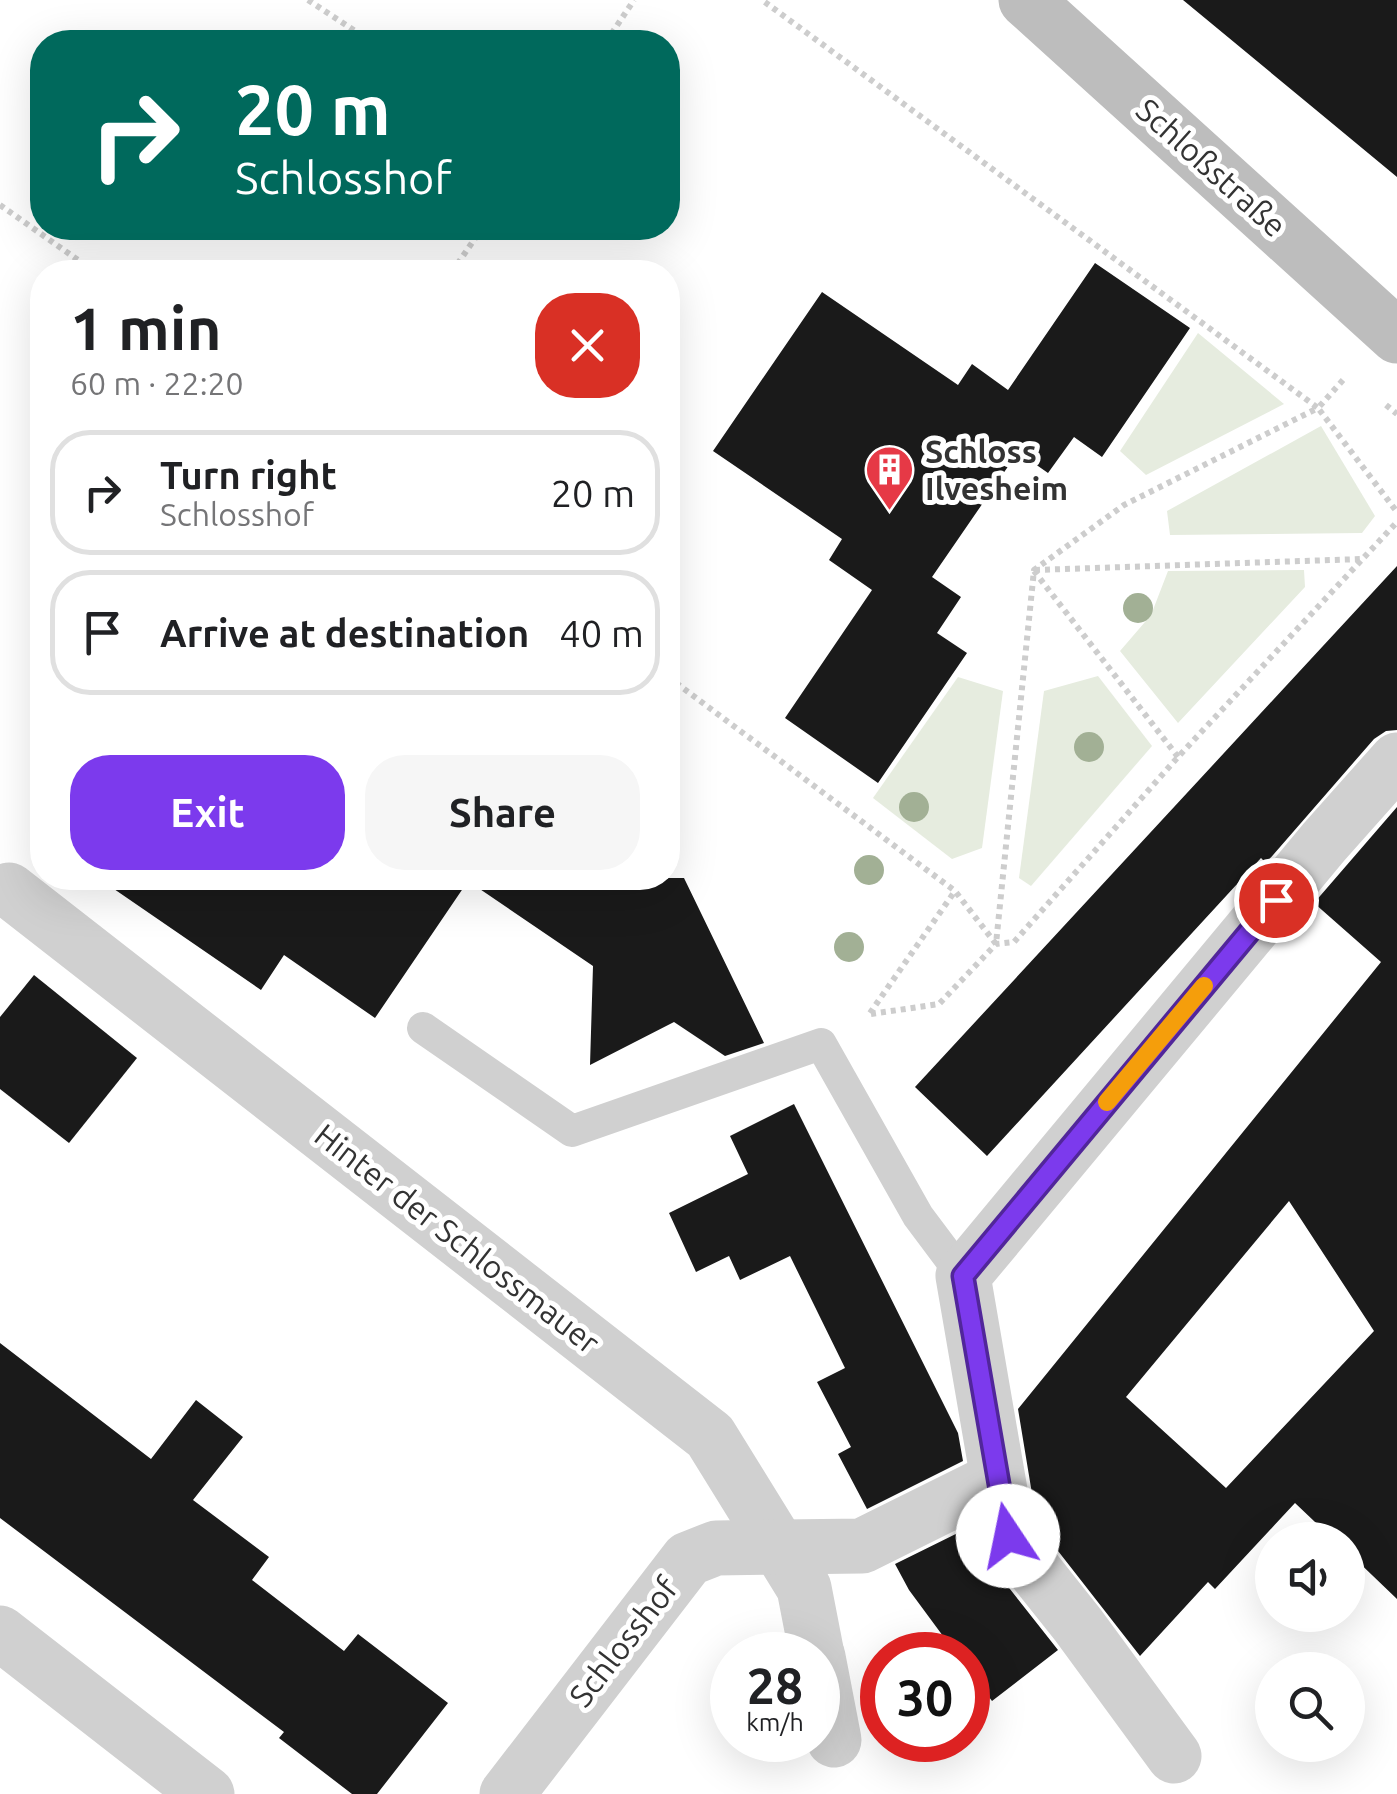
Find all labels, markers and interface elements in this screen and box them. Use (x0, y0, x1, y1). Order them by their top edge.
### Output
icon: right (70, 70, 200, 200)
text: 20 m (235, 70, 391, 148)
street label: Schloßstraße (1130, 91, 1294, 244)
text: Schlosshof (235, 152, 452, 203)
button: close (535, 293, 640, 398)
text: 1 min (70, 294, 222, 361)
text: 60 m · 22:20 (70, 365, 244, 401)
place label: Schloss Ilvesheim (925, 433, 1068, 506)
building icon: Schloss Ilvesheim (864, 444, 916, 512)
text: Turn right (160, 454, 337, 496)
icon: right (75, 465, 130, 520)
text: 20 m (551, 472, 635, 514)
text: Schlosshof (160, 496, 314, 532)
icon: arrive (75, 605, 130, 660)
text: Arrive at destination (160, 612, 529, 654)
text: 40 m (559, 612, 644, 654)
button: Exit (70, 755, 345, 870)
button: Share (365, 755, 640, 870)
pin (1234, 858, 1319, 943)
icon: arrive (1249, 873, 1304, 928)
street label: Hinter der Schlossmauer (308, 1116, 607, 1360)
position arrow (956, 1484, 1060, 1588)
map controls (1255, 1522, 1365, 1762)
button: sound (1255, 1522, 1365, 1632)
street label: Schlosshof (562, 1569, 685, 1713)
speed limit sign: 30 (860, 1632, 990, 1762)
button: search (1255, 1652, 1365, 1762)
text: 28 (747, 1657, 803, 1713)
text: km/h (746, 1708, 804, 1736)

